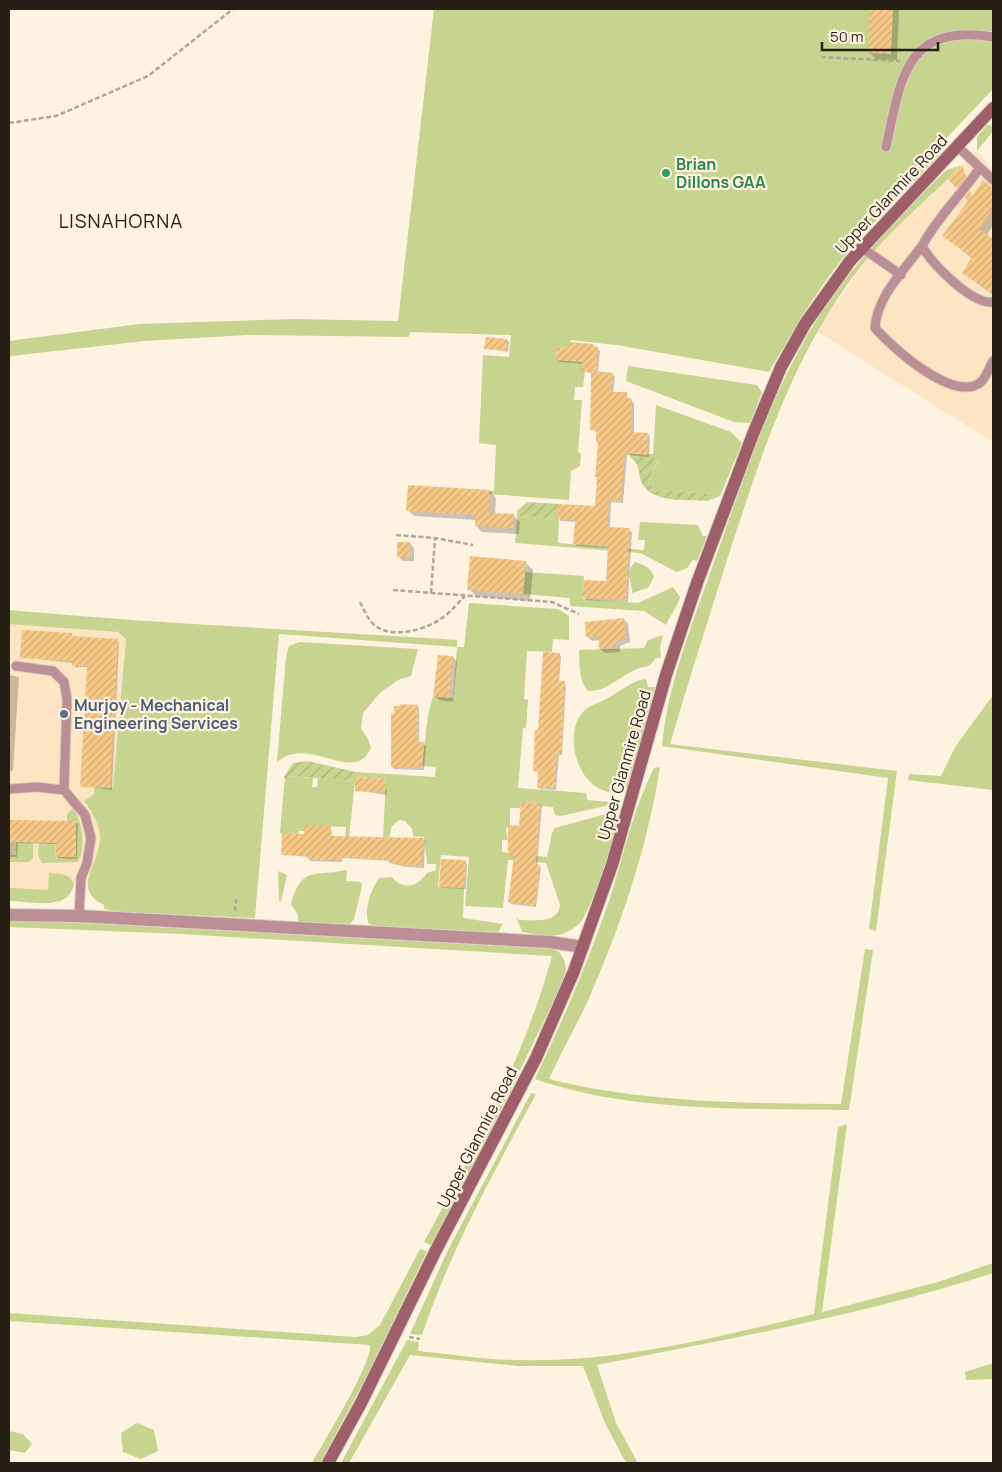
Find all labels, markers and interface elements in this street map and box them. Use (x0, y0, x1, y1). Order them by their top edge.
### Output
scale bar (822, 20, 938, 52)
text: 50 m (830, 26, 864, 47)
street label: Upper Glanmire Road (830, 130, 952, 258)
place label: Brian Dillons GAA (676, 153, 766, 193)
marker: Brian Dillons GAA (660, 167, 672, 179)
district label: LISNAHORNA (59, 208, 183, 234)
street label: Upper Glanmire Road (592, 687, 656, 843)
place label: Murjoy - Mechanical Engineering Services (74, 694, 238, 734)
marker: Murjoy - Mechanical Engineering Services (58, 708, 70, 720)
street label: Upper Glanmire Road (432, 1063, 522, 1211)

